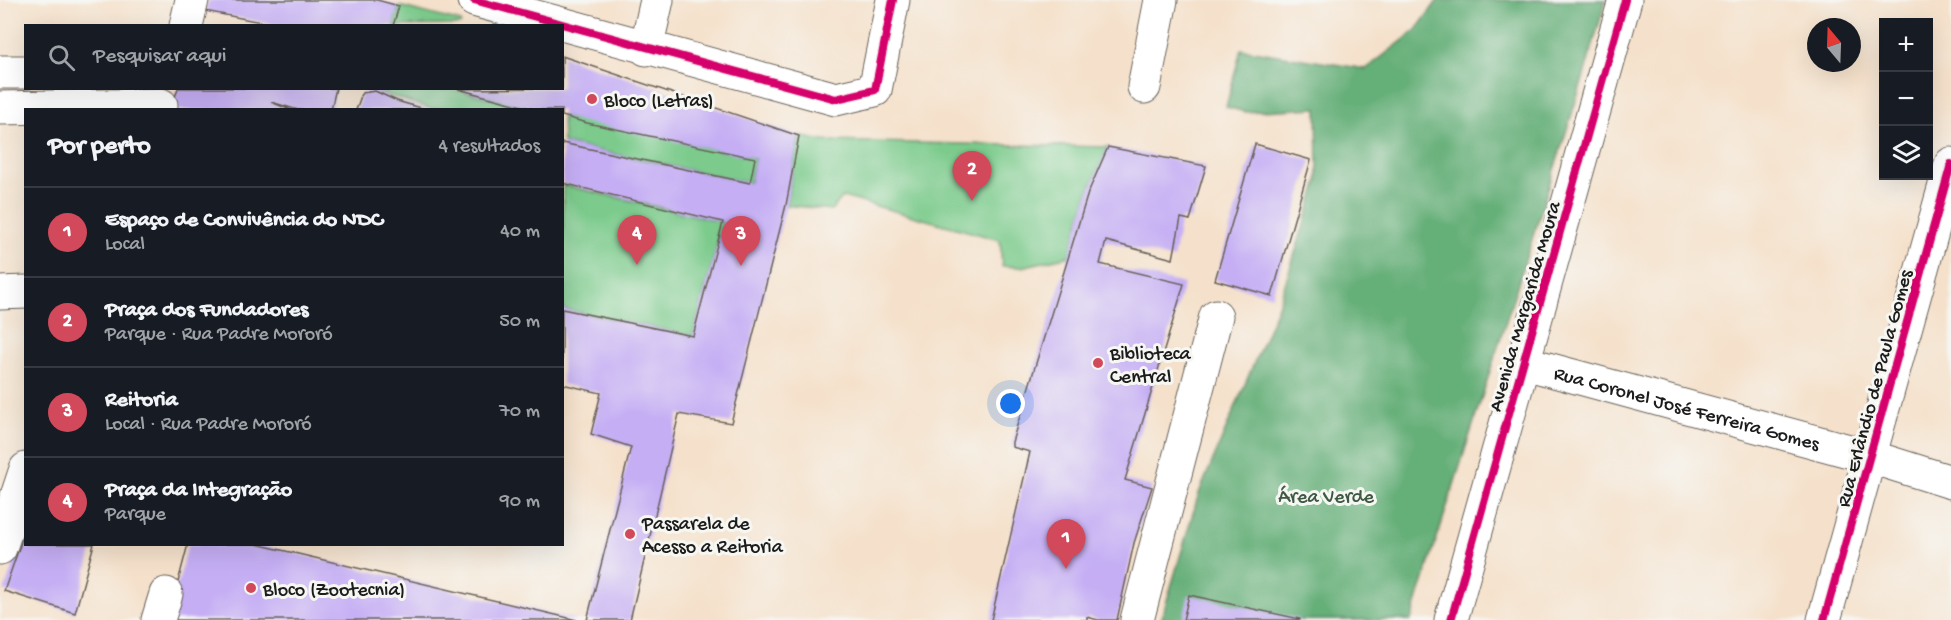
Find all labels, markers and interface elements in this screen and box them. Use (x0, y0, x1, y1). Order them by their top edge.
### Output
north arrow (1807, 18, 1861, 72)
map controls (1879, 18, 1933, 180)
button: + (1879, 18, 1933, 72)
search box (24, 24, 564, 90)
icon: search (45, 41, 78, 74)
text: Pesquisar aqui (93, 44, 227, 70)
button: − (1879, 72, 1933, 126)
place label: Bloco (Letras) (603, 91, 714, 114)
marker: Bloco (Letras) (585, 92, 599, 106)
button: layers (1879, 126, 1933, 180)
text: Por perto (48, 132, 151, 163)
text: 4 resultados (439, 136, 540, 159)
pin: 2 (952, 152, 992, 201)
street label: Avenida Margarida Moura (1485, 198, 1568, 415)
text: Espaço de Convivência do NDC (105, 208, 383, 234)
pin: 4 (618, 216, 656, 265)
pin: 3 (722, 216, 760, 266)
text: 1 (63, 221, 72, 244)
text: 40 m (500, 221, 540, 244)
text: Local (105, 234, 145, 257)
street label: Rua Erlândio de Paula Gomes (1834, 267, 1919, 510)
text: Praça dos Fundadores (105, 298, 308, 324)
text: 2 (63, 311, 72, 334)
text: 50 m (499, 311, 540, 334)
text: Parque · Rua Padre Mororó (105, 324, 333, 347)
place label: Biblioteca Central (1109, 344, 1192, 390)
marker: Biblioteca Central (1091, 356, 1105, 370)
street label: Rua Coronel José Ferreira Gomes (1551, 363, 1822, 458)
text: Reitoria (105, 388, 178, 414)
your location (996, 389, 1025, 418)
text: 3 (62, 401, 73, 424)
text: 70 m (499, 401, 540, 424)
text: Local · Rua Padre Mororó (105, 414, 312, 437)
text: Praça da Integração (105, 478, 292, 504)
park label: Área Verde (1278, 485, 1374, 510)
text: 4 (63, 491, 72, 514)
text: 90 m (500, 491, 540, 514)
text: Parque (105, 504, 166, 527)
place label: Passarela de Acesso a Reitoria (641, 514, 784, 560)
pin: 1 (1046, 520, 1086, 569)
marker: Passarela de Acesso a Reitoria (623, 527, 637, 541)
place label: Bloco (Zootecnia) (262, 580, 405, 603)
marker: Bloco (Zootecnia) (244, 581, 258, 595)

